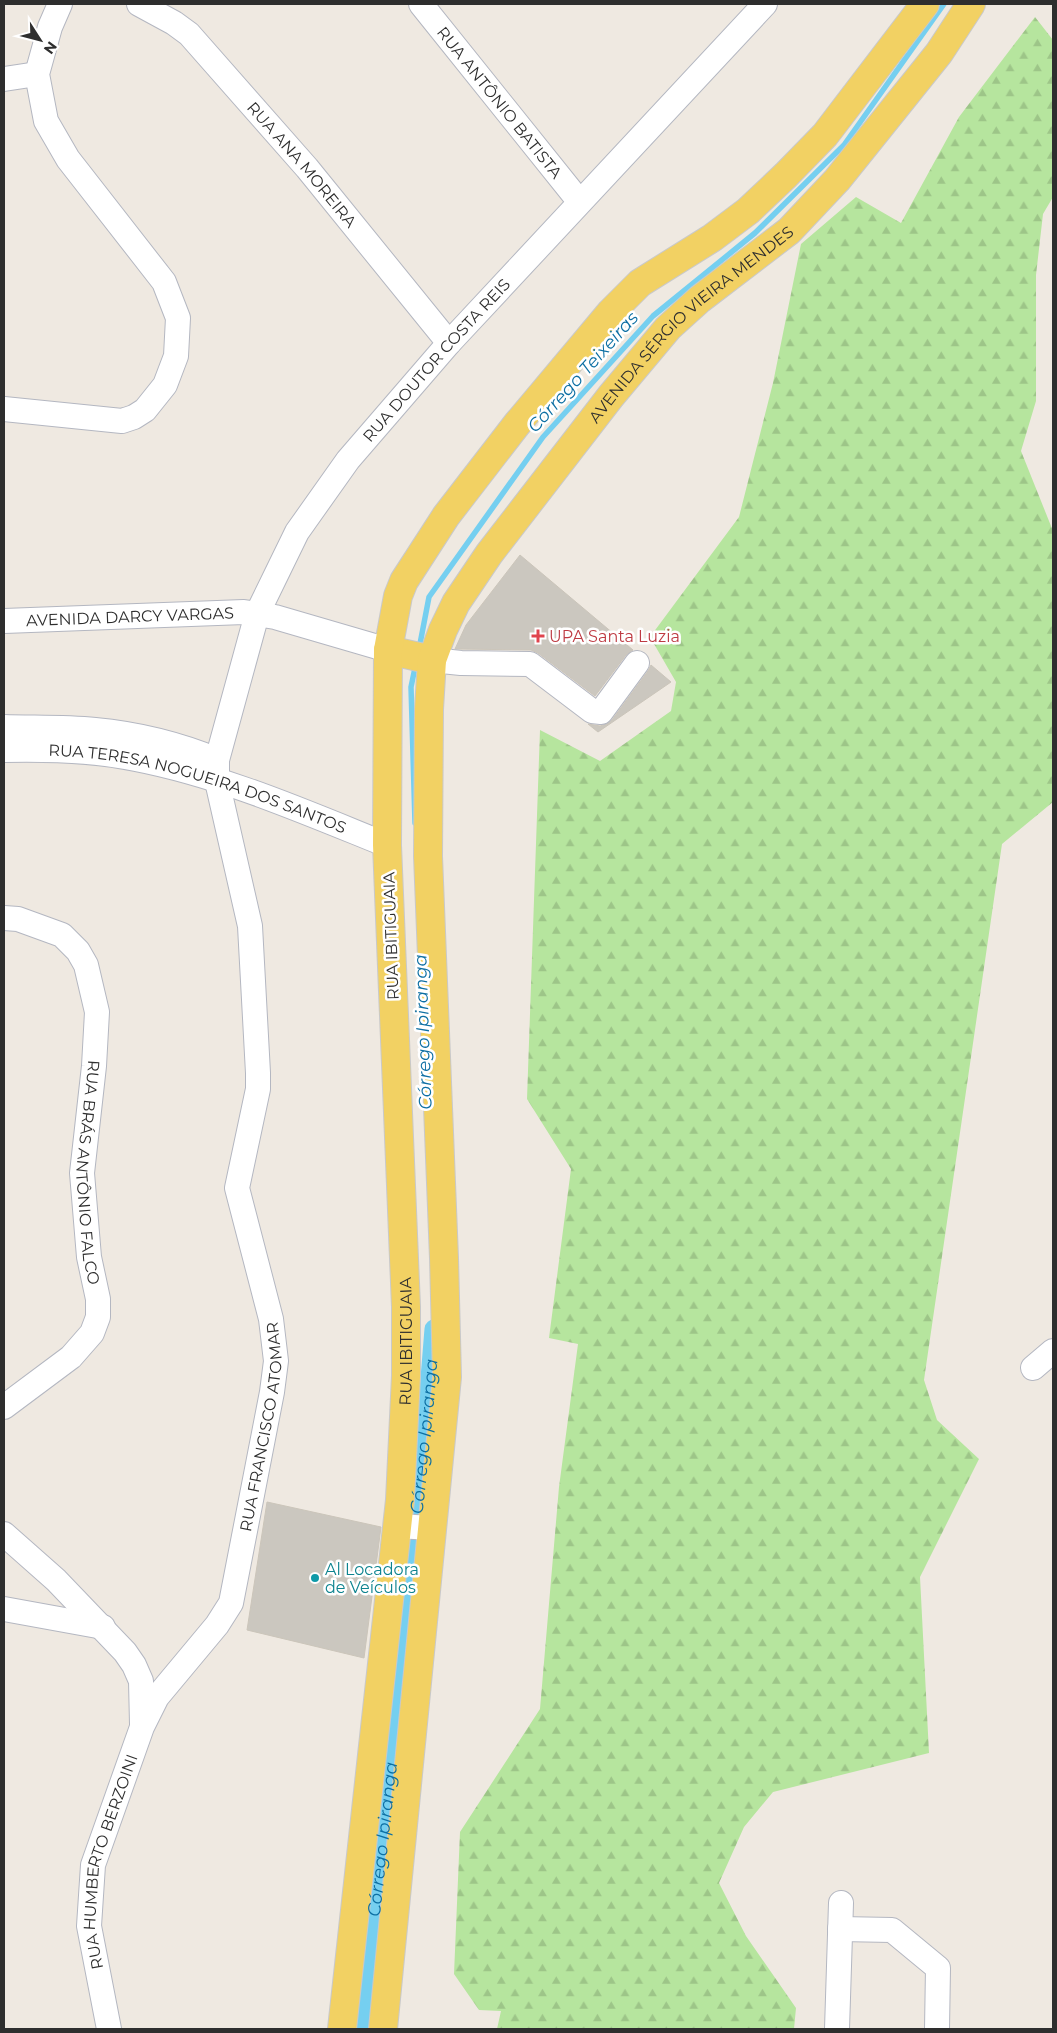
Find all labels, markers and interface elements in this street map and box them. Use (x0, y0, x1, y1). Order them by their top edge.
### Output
north arrow (15, 15, 65, 65)
street label: RUA ANTÔNIO BATISTA (433, 23, 567, 182)
text: N (40, 38, 61, 58)
street label: RUA ANA MOREIRA (243, 98, 361, 231)
street label: AVENIDA SÉRGIO VIEIRA MENDES (585, 222, 797, 426)
street label: RUA DOUTOR COSTA REIS (359, 274, 514, 446)
water label: Córrego Teixeiras (523, 307, 643, 437)
street label: AVENIDA DARCY VARGAS (26, 603, 234, 630)
place label: UPA Santa Luzia (549, 627, 680, 646)
marker: UPA Santa Luzia (531, 629, 545, 643)
street label: RUA TERESA NOGUEIRA DOS SANTOS (48, 740, 349, 837)
street label: RUA IBITIGUAIA (379, 871, 403, 1000)
water label: Córrego Ipiranga (409, 954, 437, 1110)
street label: RUA BRÁS ANTÔNIO FALCO (73, 1060, 104, 1286)
street label: RUA IBITIGUAIA (395, 1276, 416, 1406)
street label: RUA FRANCISCO ATOMAR (236, 1321, 286, 1533)
water label: Córrego Ipiranga (406, 1358, 443, 1515)
place label: Al Locadora de Veículos (325, 1560, 419, 1597)
marker: Al Locadora de Veículos (309, 1572, 321, 1584)
street label: RUA HUMBERTO BERZOINI (79, 1751, 141, 1971)
water label: Córrego Ipiranga (363, 1761, 402, 1918)

